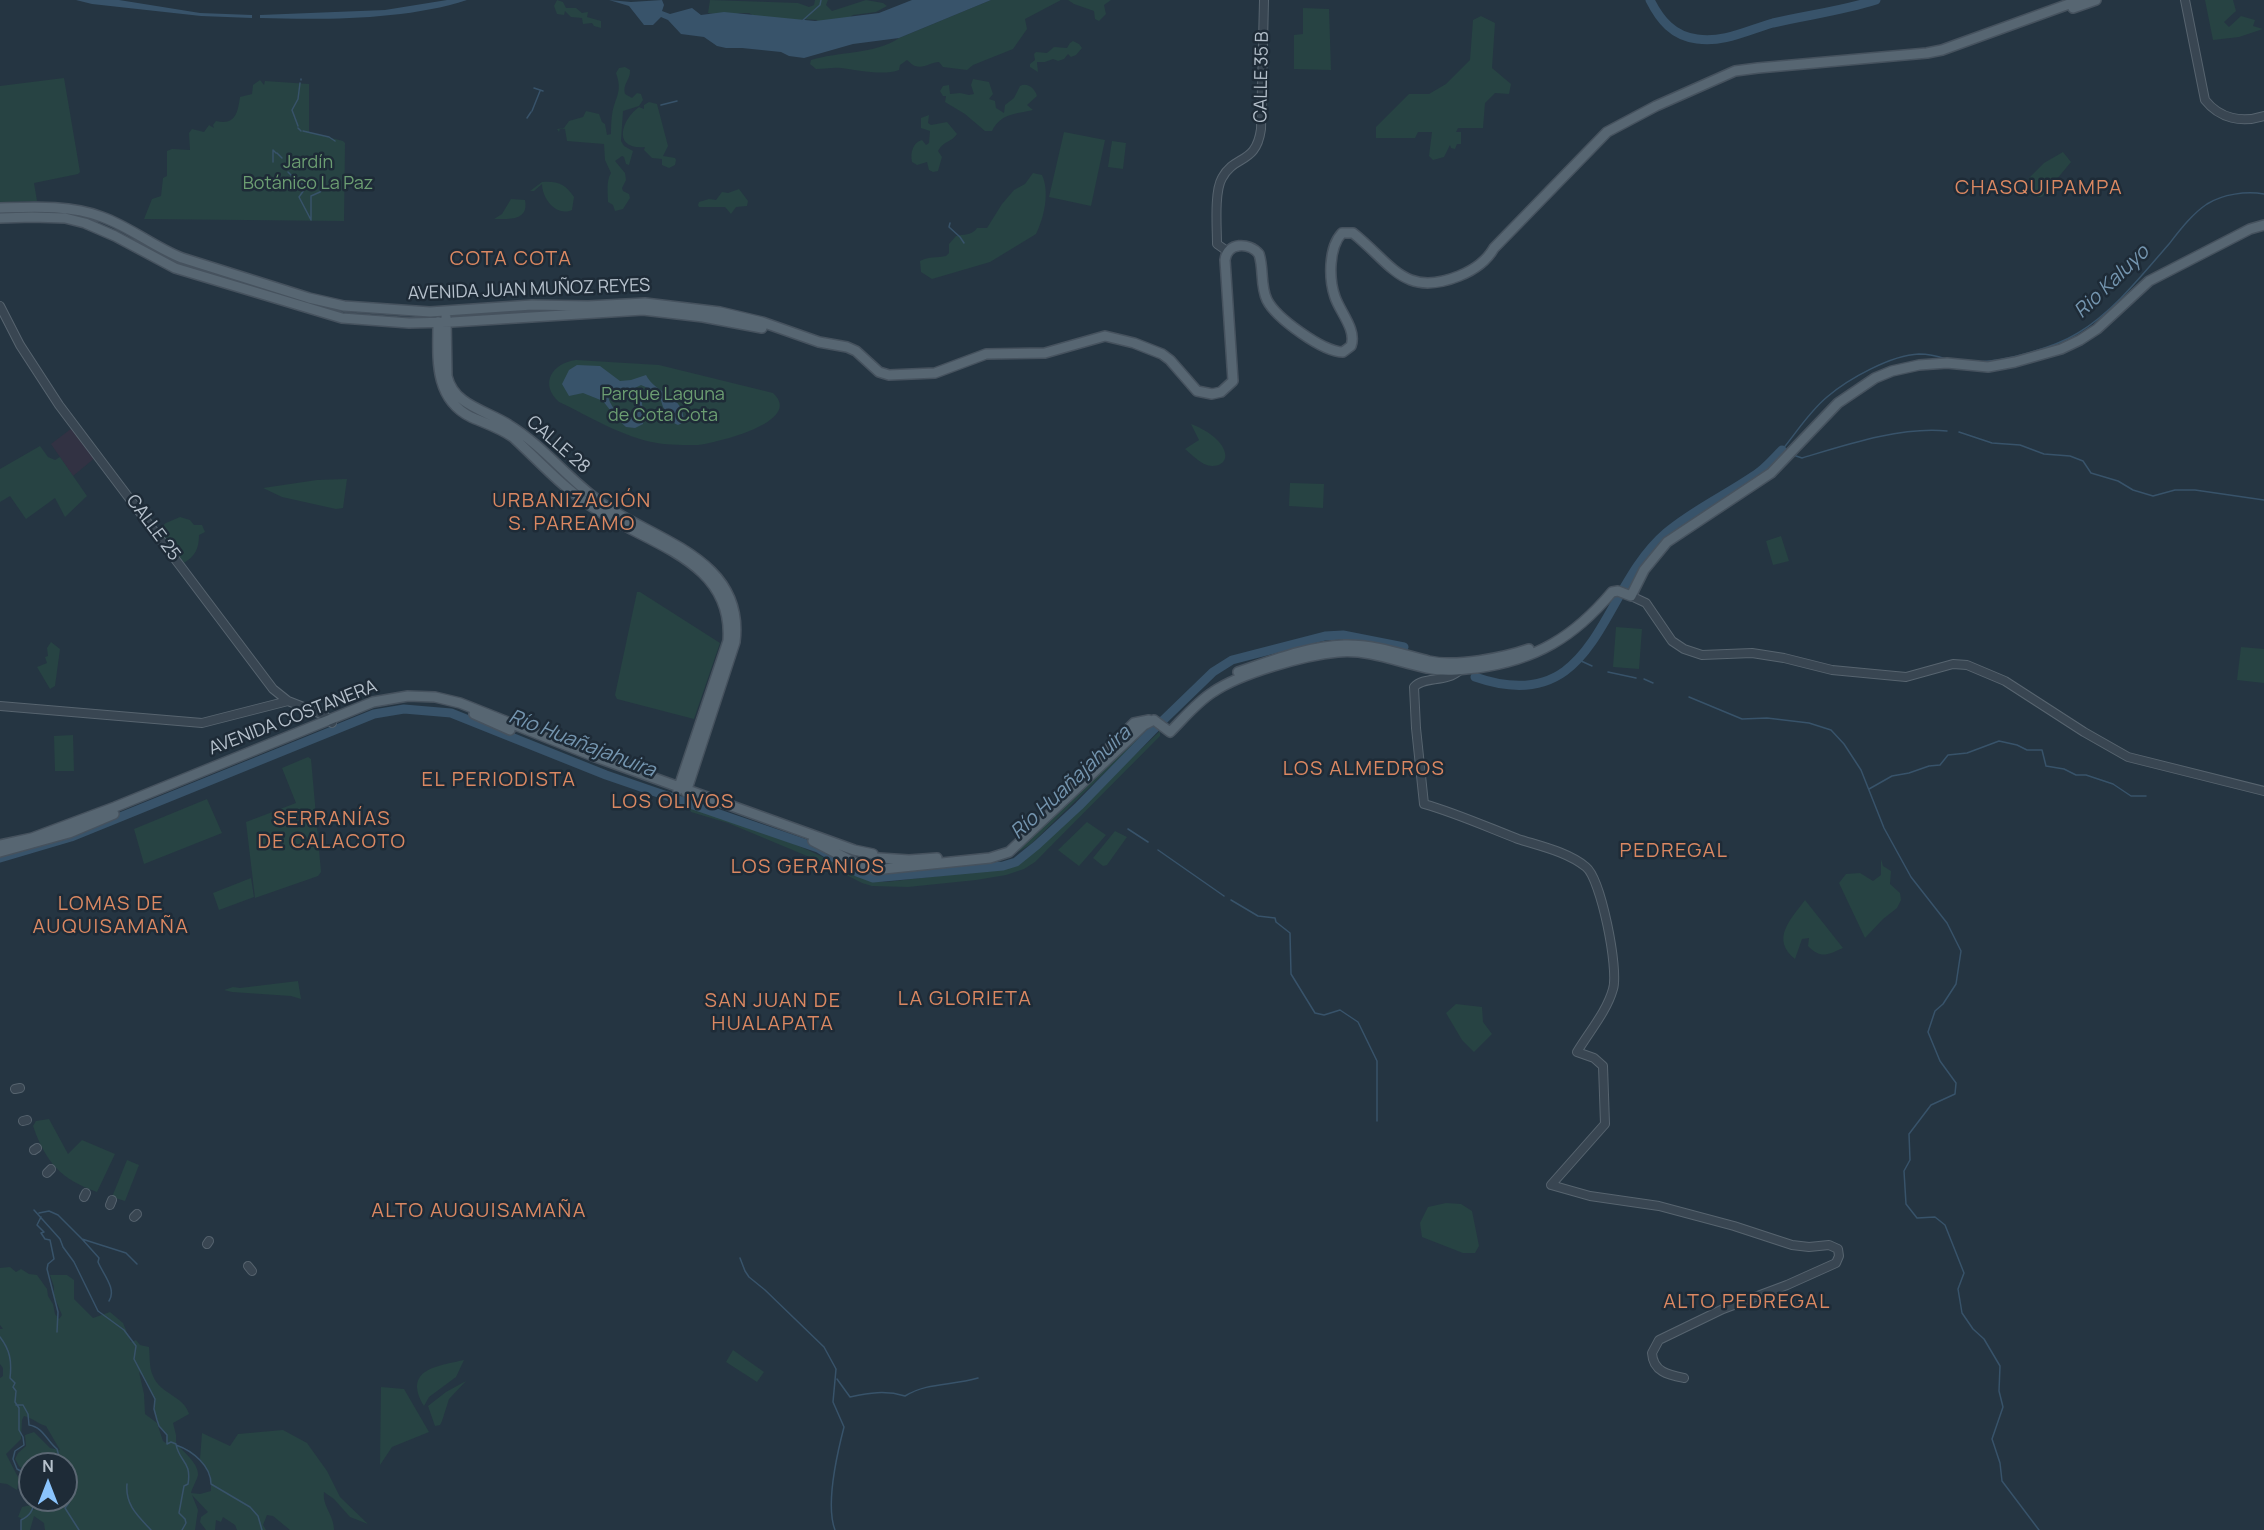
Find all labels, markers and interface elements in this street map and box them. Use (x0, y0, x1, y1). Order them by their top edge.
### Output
street label: CALLE 35 B (1250, 31, 1274, 123)
park label: Jardín Botánico La Paz (243, 152, 373, 195)
district label: CHASQUIPAMPA (1955, 176, 2123, 200)
water label: Rio Kaluyo (2070, 241, 2154, 323)
district label: COTA COTA (450, 247, 572, 271)
street label: AVENIDA JUAN MUÑOZ REYES (407, 275, 651, 305)
park label: Parque Laguna de Cota Cota (601, 384, 725, 426)
street label: CALLE 28 (522, 412, 594, 478)
district label: URBANIZACIÓN S. PAREAMO (492, 489, 652, 536)
street label: CALLE 25 (121, 491, 185, 565)
street label: AVENIDA COSTANERA (206, 676, 380, 760)
water label: Río Huañajahuira (505, 705, 659, 783)
water label: Río Huañajahuira (1006, 721, 1136, 845)
district label: LOS ALMEDROS (1283, 757, 1445, 781)
district label: EL PERIODISTA (422, 768, 576, 792)
district label: LOS OLIVOS (611, 790, 735, 814)
district label: SERRANÍAS DE CALACOTO (257, 807, 407, 854)
district label: PEDREGAL (1620, 839, 1728, 863)
district label: LOS GERANIOS (731, 855, 885, 879)
district label: LOMAS DE AUQUISAMAÑA (33, 892, 189, 939)
district label: LA GLORIETA (898, 987, 1032, 1011)
district label: SAN JUAN DE HUALAPATA (704, 989, 842, 1036)
district label: ALTO AUQUISAMAÑA (371, 1199, 587, 1223)
district label: ALTO PEDREGAL (1663, 1290, 1831, 1314)
north arrow (18, 1452, 78, 1512)
text: N (42, 1455, 54, 1477)

